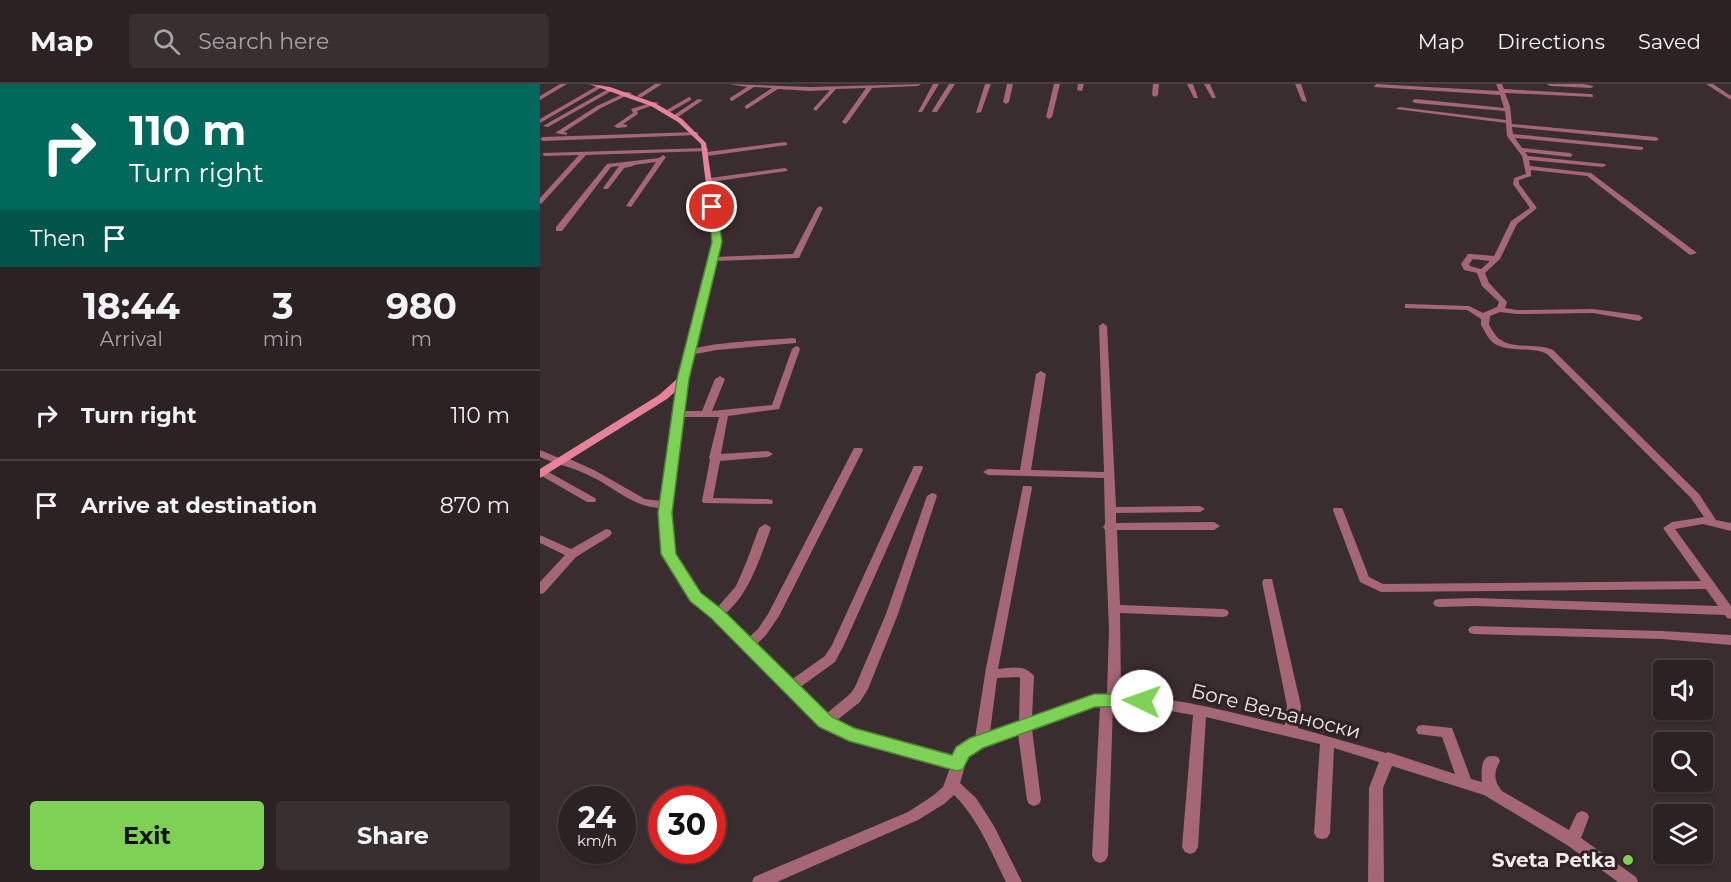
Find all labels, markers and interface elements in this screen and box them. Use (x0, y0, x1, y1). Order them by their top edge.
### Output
search box (129, 14, 549, 68)
text: Map (30, 24, 93, 58)
icon: search (150, 25, 183, 58)
text: Search here (198, 28, 329, 55)
text: Map (1418, 29, 1464, 54)
text: Directions (1497, 29, 1605, 54)
text: Saved (1638, 29, 1701, 54)
text: 110 m (129, 104, 246, 156)
icon: right (30, 108, 108, 186)
text: Turn right (129, 156, 264, 189)
pin (686, 181, 737, 232)
icon: arrive (695, 190, 728, 223)
icon: arrive (98, 222, 131, 255)
text: Then (30, 225, 86, 252)
text: 18:44 (83, 284, 180, 328)
text: 3 (272, 284, 294, 328)
text: 980 (386, 284, 457, 328)
text: Arrival (100, 327, 163, 351)
text: min (263, 327, 303, 351)
text: m (411, 327, 432, 351)
icon: right (30, 399, 63, 432)
text: Turn right (81, 402, 196, 429)
text: 110 m (450, 402, 510, 429)
icon: arrive (30, 489, 63, 522)
text: Arrive at destination (81, 492, 317, 519)
text: 870 m (440, 492, 510, 519)
map controls (1653, 660, 1713, 864)
button: sound (1653, 660, 1713, 720)
position arrow (1110, 669, 1174, 733)
street label: Боге Вељаноски (1189, 678, 1363, 744)
button: search (1653, 732, 1713, 792)
speed limit sign: 30 (648, 786, 726, 864)
text: 24 (578, 799, 616, 836)
button: Exit (30, 801, 264, 870)
button: Share (276, 801, 510, 870)
button: layers (1653, 804, 1713, 864)
text: km/h (577, 831, 617, 850)
place label: Sveta Petka (1492, 848, 1616, 872)
marker: Sveta Petka (1621, 853, 1635, 867)

